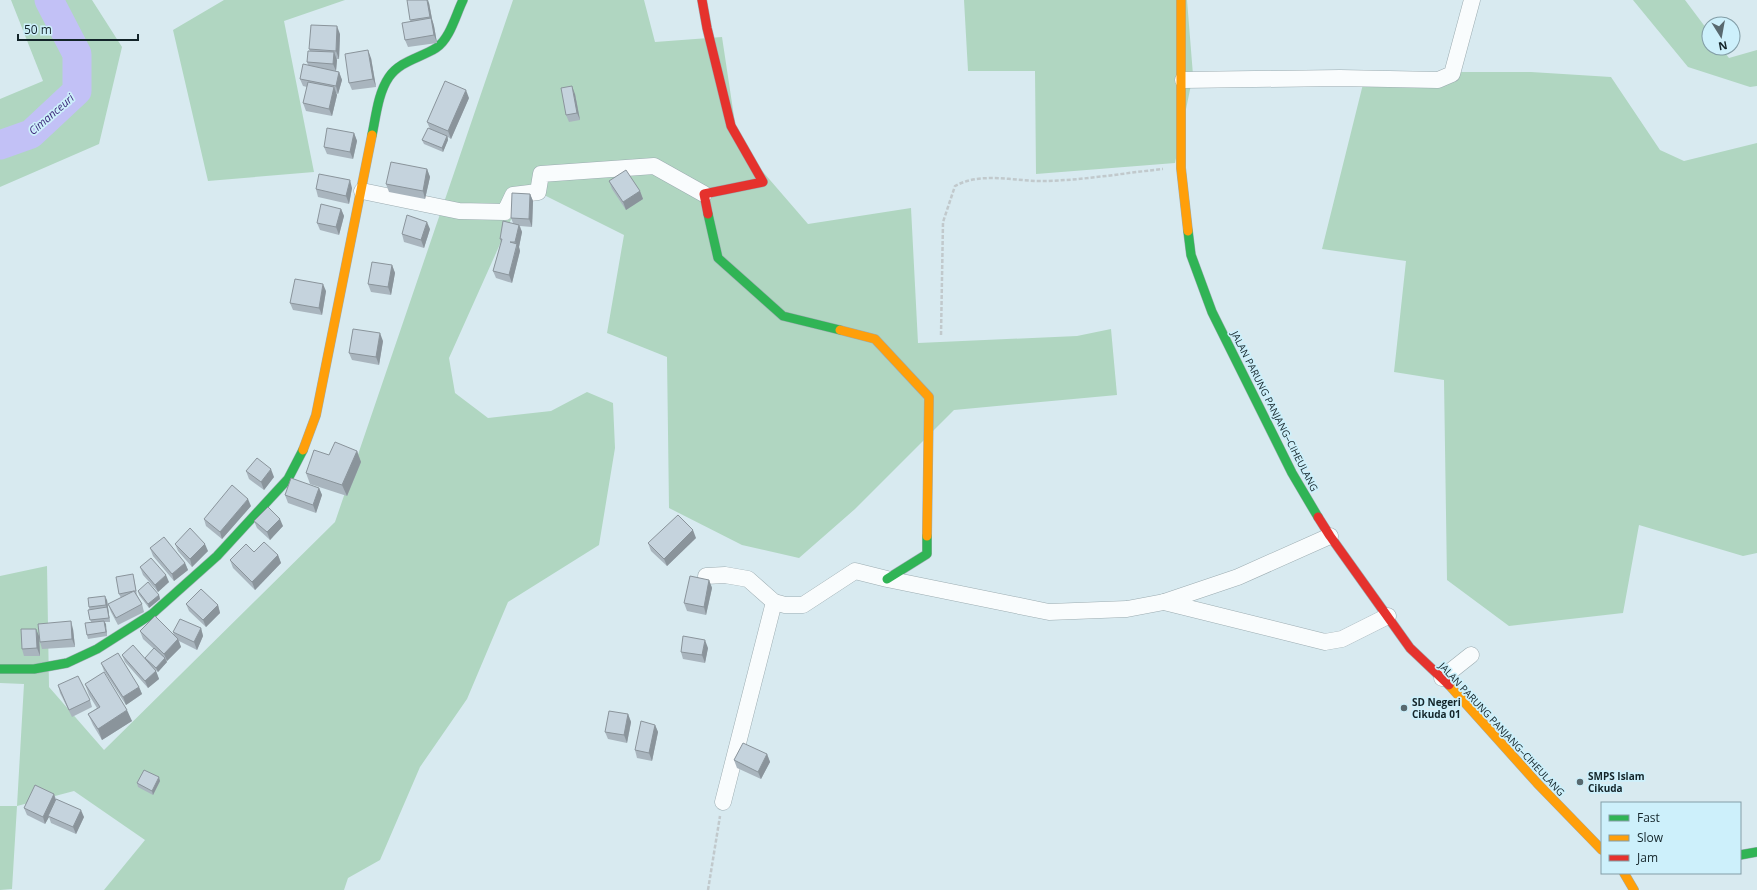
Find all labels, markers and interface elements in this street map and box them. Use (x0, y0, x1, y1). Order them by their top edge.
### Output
scale bar (18, 16, 138, 42)
north arrow (1701, 16, 1741, 56)
text: 50 m (24, 21, 52, 38)
text: N (1717, 38, 1729, 55)
water label: Cimanceuri (25, 90, 77, 138)
street label: JALAN PARUNG PANJANG–CIHEULANG (1228, 328, 1322, 494)
street label: JALAN PARUNG PANJANG–CIHEULANG (1435, 658, 1568, 799)
place label: SD Negeri Cikuda 01 (1412, 695, 1461, 721)
marker: SD Negeri Cikuda 01 (1399, 703, 1409, 713)
place label: SMPS Islam Cikuda (1588, 769, 1645, 795)
marker: SMPS Islam Cikuda (1575, 777, 1585, 787)
legend (1601, 802, 1741, 874)
text: Fast (1637, 809, 1660, 826)
text: Slow (1637, 829, 1664, 846)
text: Jam (1636, 849, 1658, 866)

